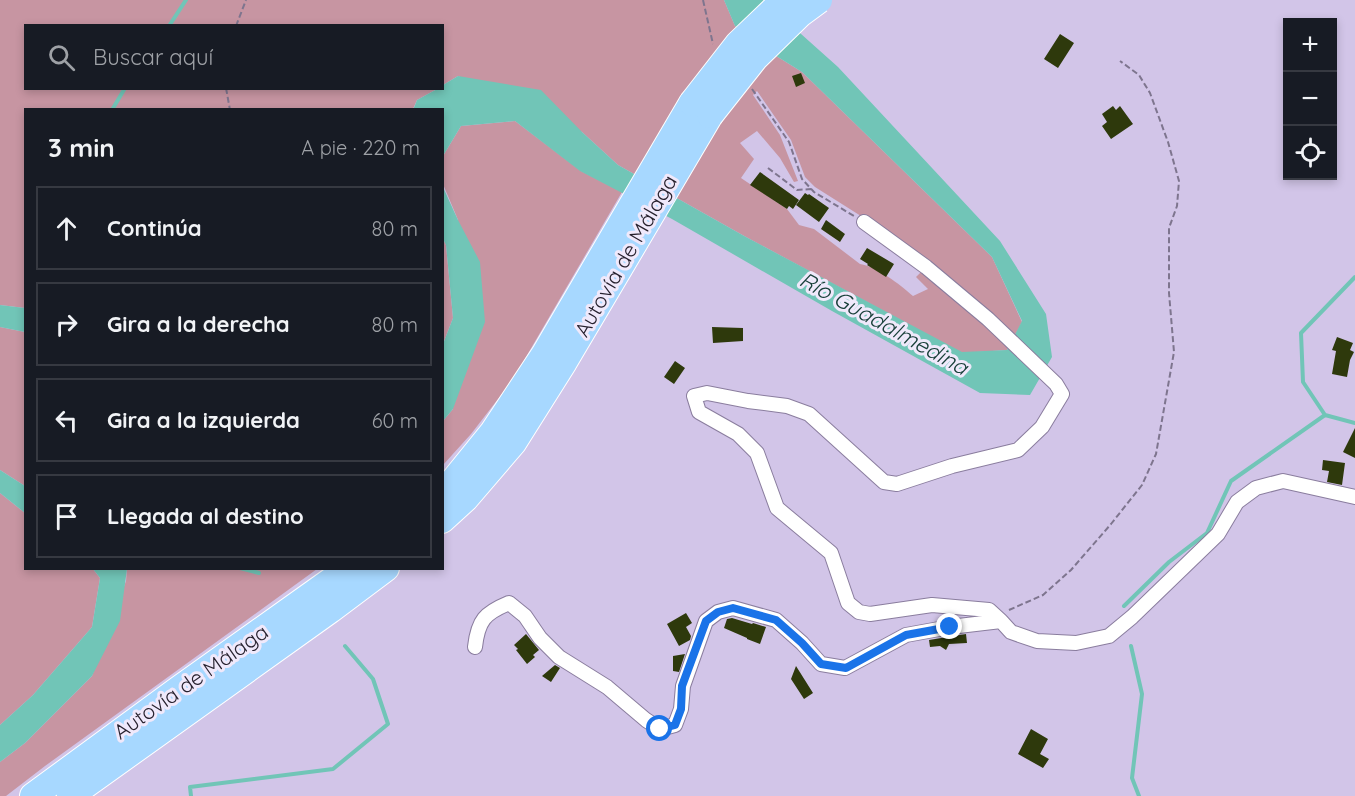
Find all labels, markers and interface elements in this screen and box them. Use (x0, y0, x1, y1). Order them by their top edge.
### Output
map controls (1283, 18, 1337, 180)
button: + (1283, 18, 1337, 72)
search box (24, 24, 444, 90)
icon: search (45, 41, 78, 74)
text: Buscar aquí (93, 43, 213, 71)
button: − (1283, 72, 1337, 126)
button: locate (1283, 126, 1337, 180)
text: 3 min (48, 131, 115, 164)
text: A pie · 220 m (301, 135, 420, 160)
street label: Autovía de Málaga (568, 170, 682, 341)
icon: ahead (50, 212, 83, 245)
text: Continúa (107, 214, 202, 242)
text: 80 m (372, 216, 418, 241)
water label: Río Guadalmedina (795, 265, 975, 382)
icon: right (50, 308, 83, 341)
text: Gira a la derecha (107, 310, 290, 338)
text: 80 m (372, 312, 418, 337)
icon: left (50, 404, 83, 437)
text: Gira a la izquierda (107, 406, 300, 434)
text: 60 m (372, 408, 418, 433)
icon: arrive (50, 500, 83, 533)
text: Llegada al destino (107, 502, 304, 530)
route end (936, 613, 962, 639)
street label: Autovía de Málaga (108, 618, 273, 744)
route start (646, 715, 672, 741)

